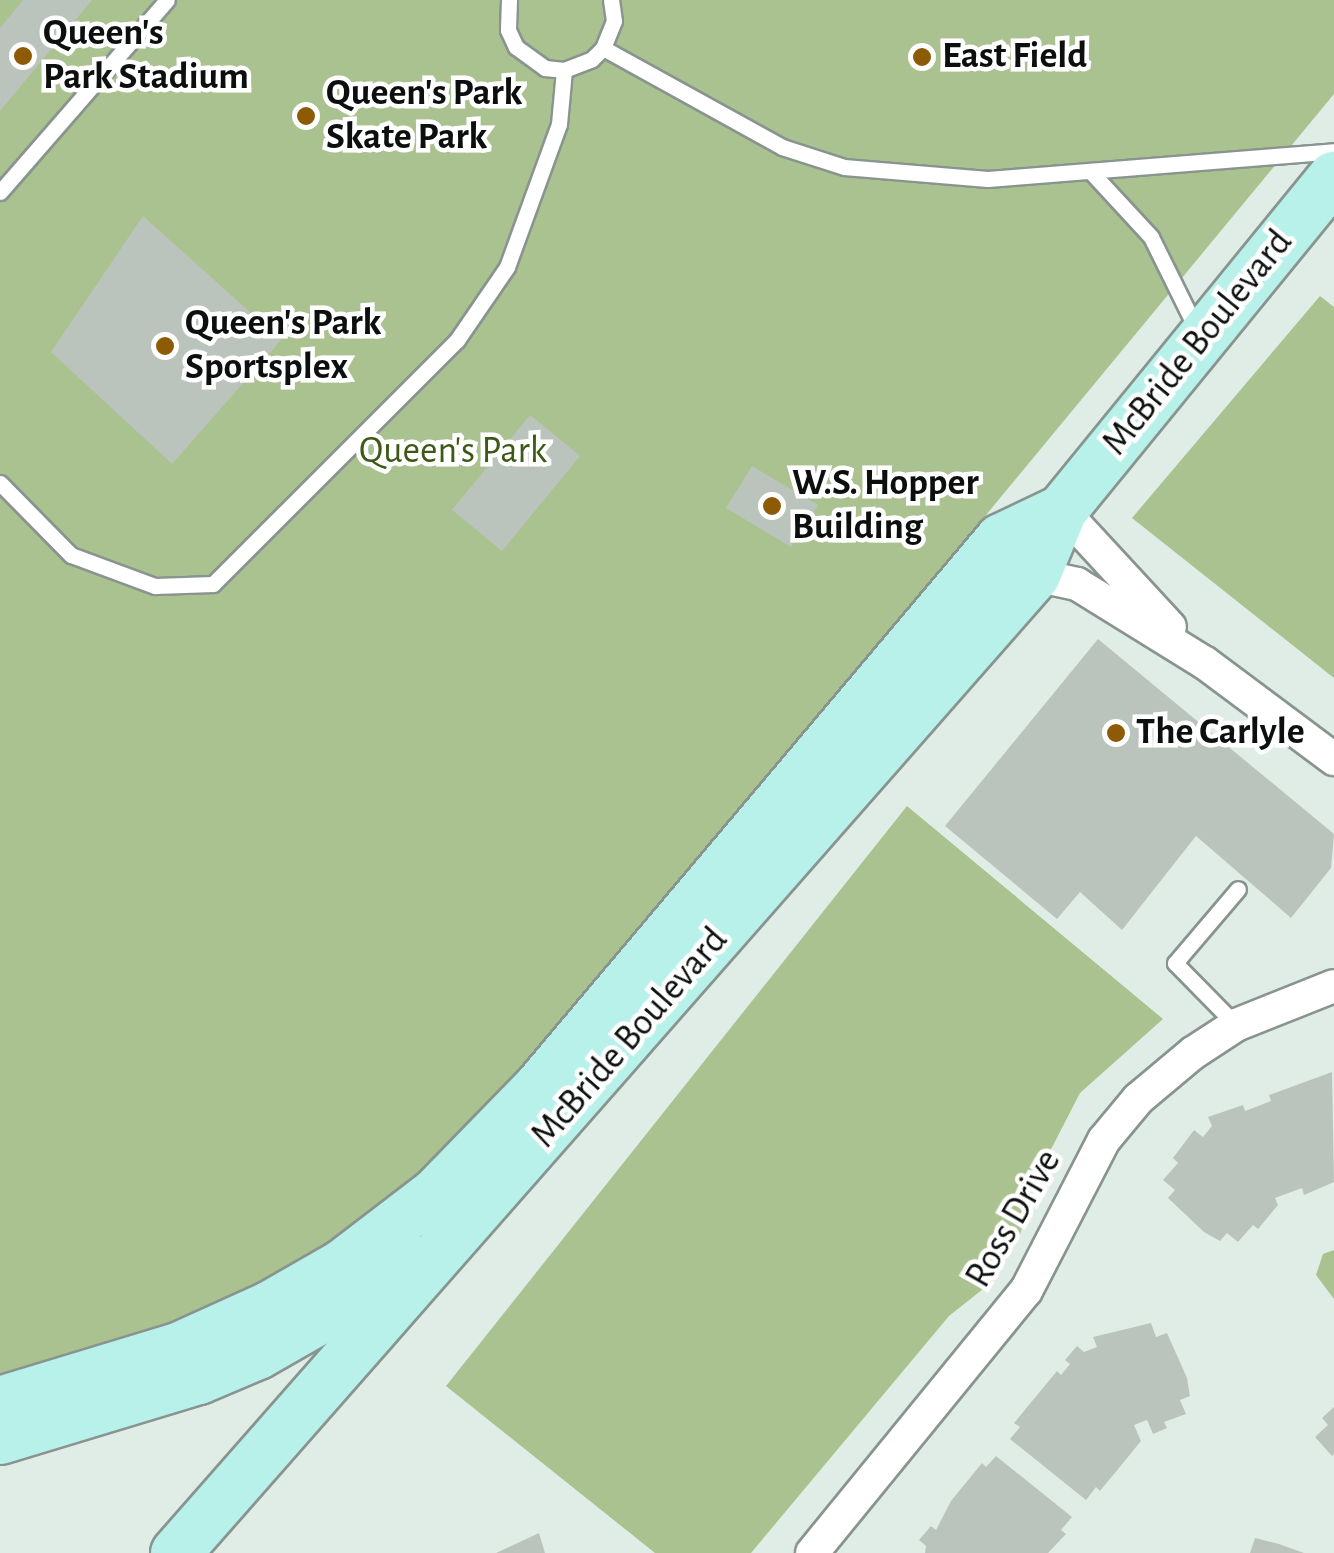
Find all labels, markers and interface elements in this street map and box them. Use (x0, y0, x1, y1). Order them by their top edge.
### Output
place label: Queen's Park Stadium (43, 11, 249, 100)
place label: East Field (942, 34, 1087, 80)
marker: Queen's Park Stadium (12, 45, 34, 67)
marker: East Field (911, 46, 933, 68)
place label: Queen's Park Skate Park (326, 71, 522, 160)
marker: Queen's Park Skate Park (295, 105, 317, 127)
street label: McBride Boulevard (1093, 221, 1303, 465)
place label: Queen's Park Sportsplex (185, 301, 381, 390)
marker: Queen's Park Sportsplex (154, 335, 176, 357)
park label: Queen's Park (359, 429, 547, 475)
place label: W.S. Hopper Building (792, 461, 979, 550)
marker: W.S. Hopper Building (761, 495, 783, 517)
place label: The Carlyle (1136, 710, 1305, 756)
marker: The Carlyle (1105, 722, 1127, 744)
street label: McBride Boulevard (522, 918, 738, 1158)
street label: Ross Drive (956, 1142, 1072, 1296)

